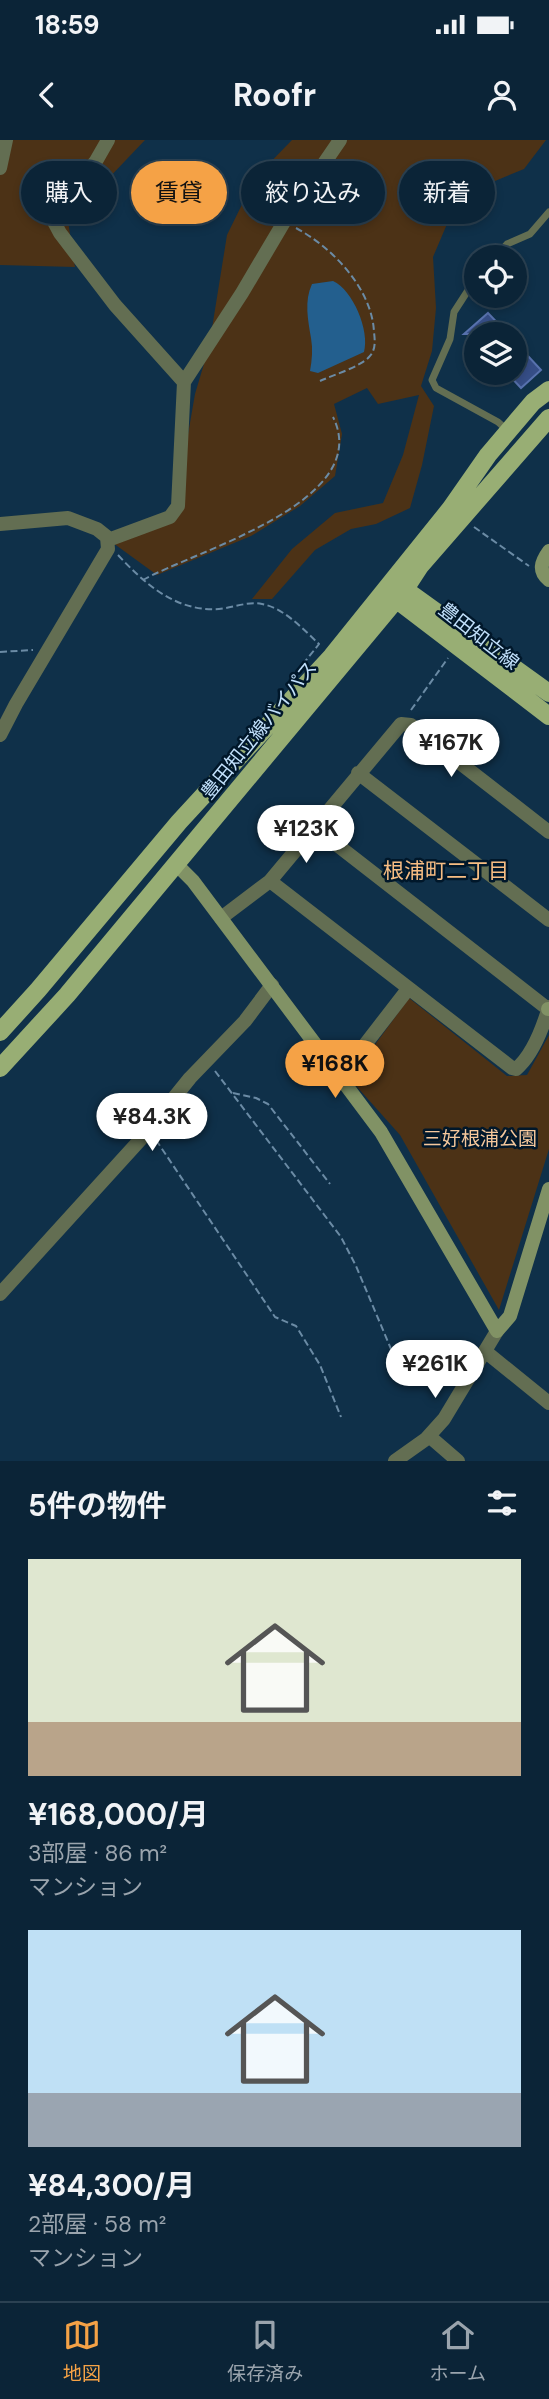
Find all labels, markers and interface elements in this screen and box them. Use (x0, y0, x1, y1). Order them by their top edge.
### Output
text: 18:59 (35, 8, 100, 42)
text: Roofr (233, 74, 316, 116)
icon: back (28, 76, 66, 114)
icon: person (483, 76, 521, 114)
chip: 購入 (21, 161, 117, 224)
chip: 賃貸 (131, 161, 227, 224)
chip: 絞り込み (241, 161, 385, 224)
chip: 新着 (399, 161, 495, 224)
map controls (464, 245, 527, 385)
button: locate (464, 245, 527, 308)
button: layers (464, 322, 527, 385)
street label: 豊田知立線 (434, 597, 524, 675)
street label: 豊田知立線バイパス (196, 656, 322, 804)
pin: ¥167K (402, 720, 500, 779)
text: ¥167K (418, 727, 484, 757)
pin: ¥123K (257, 806, 355, 865)
text: ¥123K (273, 813, 339, 843)
district label: 根浦町二丁目 (383, 857, 509, 885)
pin: ¥168K (286, 1040, 384, 1100)
text: ¥168K (301, 1048, 369, 1078)
pin: ¥84.3K (95, 1094, 209, 1153)
text: ¥84.3K (112, 1101, 192, 1131)
park label: 三好根浦公園 (423, 1126, 537, 1151)
pin: ¥261K (386, 1340, 484, 1400)
text: ¥261K (402, 1348, 468, 1378)
icon: filters (483, 1484, 521, 1522)
text: 5件の物件 (28, 1486, 167, 1525)
icon: home (212, 1605, 338, 1731)
text: ¥168,000/月 (28, 1795, 209, 1834)
text: 3部屋 · 86 m² (28, 1838, 167, 1868)
text: マンション (28, 1872, 143, 1902)
icon: home (212, 1976, 338, 2102)
text: ¥84,300/月 (28, 2166, 195, 2205)
text: 2部屋 · 58 m² (28, 2209, 166, 2239)
text: マンション (28, 2243, 143, 2273)
tab: 地図 (63, 2316, 101, 2386)
tab: 保存済み (227, 2316, 303, 2386)
tab: ホーム (429, 2316, 486, 2386)

